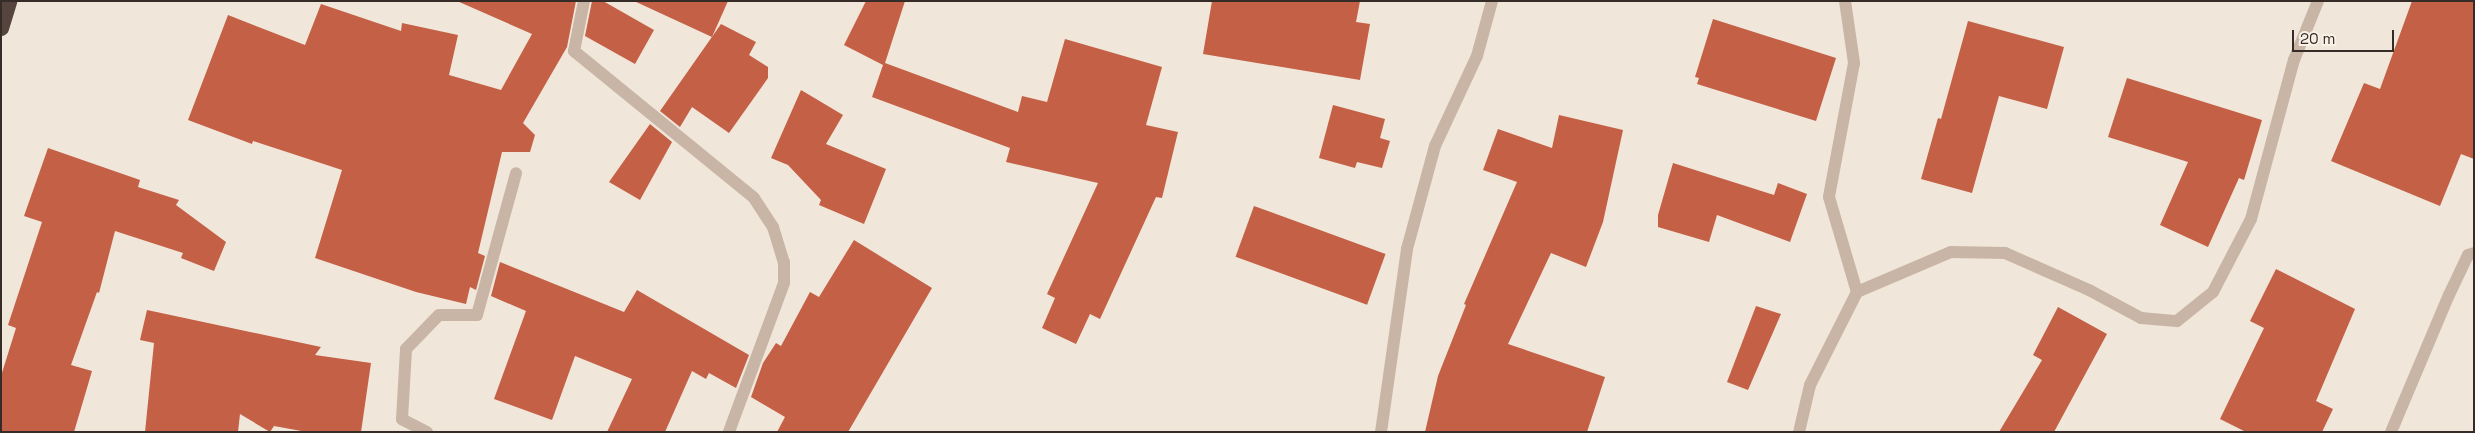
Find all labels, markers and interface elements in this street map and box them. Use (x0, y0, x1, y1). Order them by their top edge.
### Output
scale bar (2295, 20, 2398, 52)
text: 20 m (2300, 29, 2335, 48)

